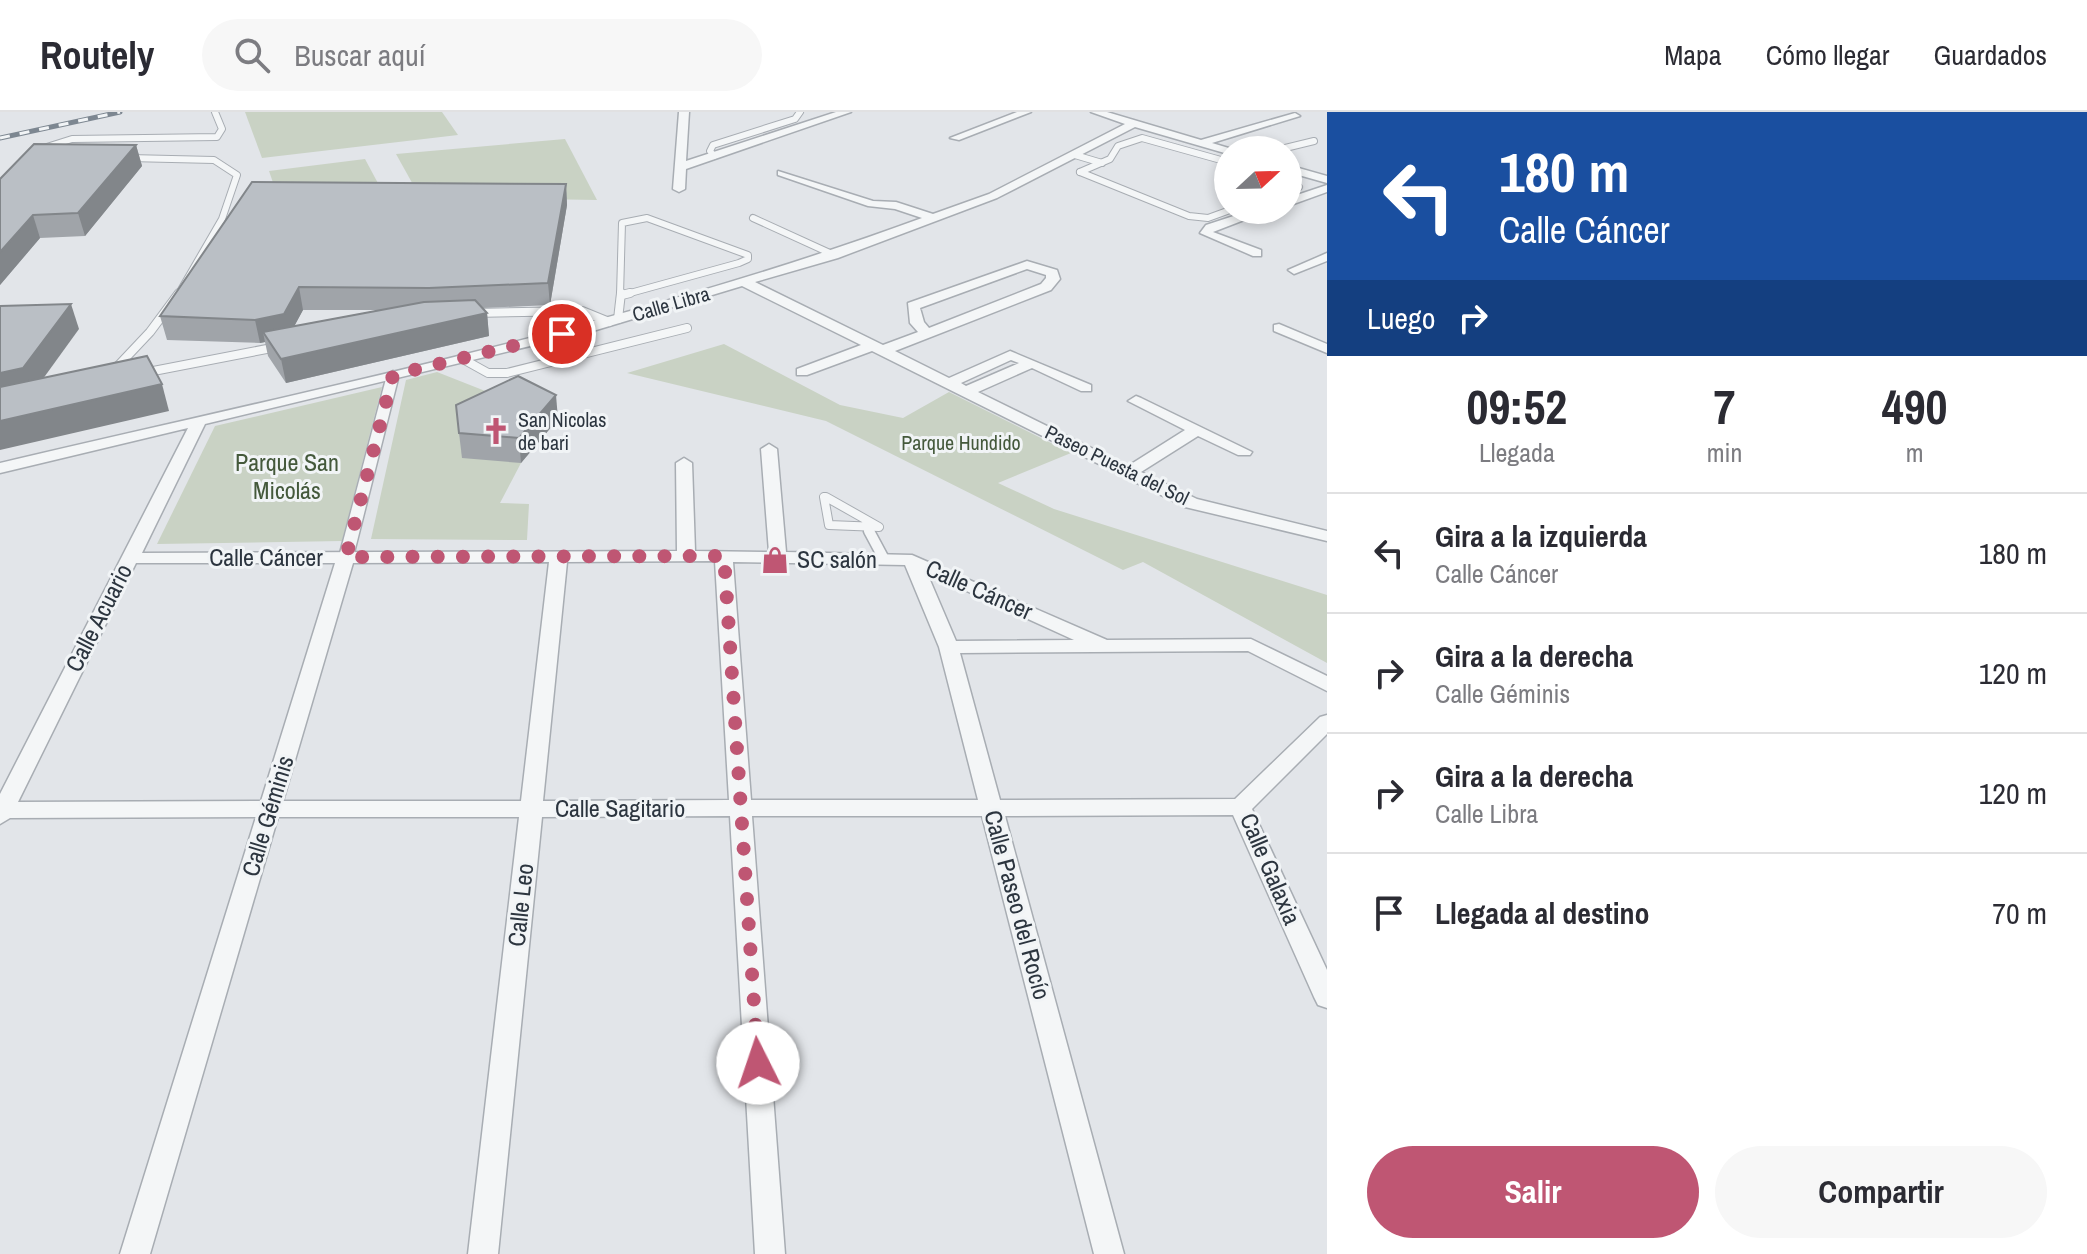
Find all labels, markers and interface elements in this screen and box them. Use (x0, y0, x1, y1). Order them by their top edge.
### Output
search box (202, 19, 762, 91)
text: Routely (40, 30, 154, 81)
icon: search (230, 33, 274, 77)
text: Buscar aquí (294, 35, 426, 75)
text: Mapa (1664, 36, 1722, 74)
text: Cómo llegar (1766, 36, 1889, 74)
text: Guardados (1933, 36, 2047, 74)
text: 180 m (1499, 134, 1629, 209)
north arrow (1214, 136, 1302, 224)
map controls (1214, 136, 1302, 224)
icon: left (1367, 144, 1471, 248)
text: Calle Cáncer (1499, 206, 1670, 254)
street label: Calle Libra (629, 280, 713, 327)
icon: right (1451, 296, 1495, 340)
text: Luego (1367, 298, 1435, 338)
pin (528, 300, 596, 368)
icon: arrive (540, 312, 584, 356)
text: 09:52 (1467, 374, 1567, 439)
text: 7 (1714, 374, 1735, 439)
text: 490 (1882, 374, 1947, 439)
place label: San Nicolas de bari (518, 406, 606, 456)
church icon: San Nicolas de bari (481, 416, 511, 446)
street label: Paseo Puesta del Sol (1041, 418, 1194, 511)
park label: Parque Hundido (901, 429, 1021, 456)
text: Llegada (1479, 435, 1555, 470)
text: min (1707, 435, 1742, 470)
text: m (1906, 435, 1924, 470)
park label: Parque San Micolás (235, 446, 339, 506)
text: Gira a la izquierda (1435, 516, 1647, 556)
icon: left (1367, 531, 1411, 575)
text: 180 m (1979, 533, 2047, 573)
street label: Calle Cáncer (209, 541, 323, 573)
place label: SC salón (797, 543, 877, 575)
shop icon: SC salón (760, 545, 790, 575)
street label: Calle Cáncer (921, 551, 1038, 627)
text: Calle Cáncer (1435, 556, 1558, 591)
street label: Calle Acuario (57, 558, 139, 677)
text: Gira a la derecha (1435, 636, 1633, 676)
icon: right (1367, 651, 1411, 695)
text: 120 m (1979, 653, 2047, 693)
text: Calle Géminis (1435, 676, 1570, 711)
street label: Calle Géminis (234, 751, 301, 880)
text: Gira a la derecha (1435, 756, 1633, 796)
icon: right (1367, 771, 1411, 815)
text: 120 m (1979, 773, 2047, 813)
street label: Calle Sagitario (555, 792, 685, 824)
text: Calle Libra (1435, 796, 1538, 831)
street label: Calle Paseo del Rocío (977, 807, 1059, 1003)
street label: Calle Galaxia (1233, 808, 1309, 929)
street label: Calle Leo (500, 862, 540, 948)
icon: arrive (1367, 891, 1411, 935)
text: Llegada al destino (1435, 893, 1650, 933)
text: 70 m (1992, 893, 2047, 933)
position arrow (716, 1021, 800, 1105)
button: Salir (1367, 1146, 1699, 1238)
button: Compartir (1715, 1146, 2047, 1238)

